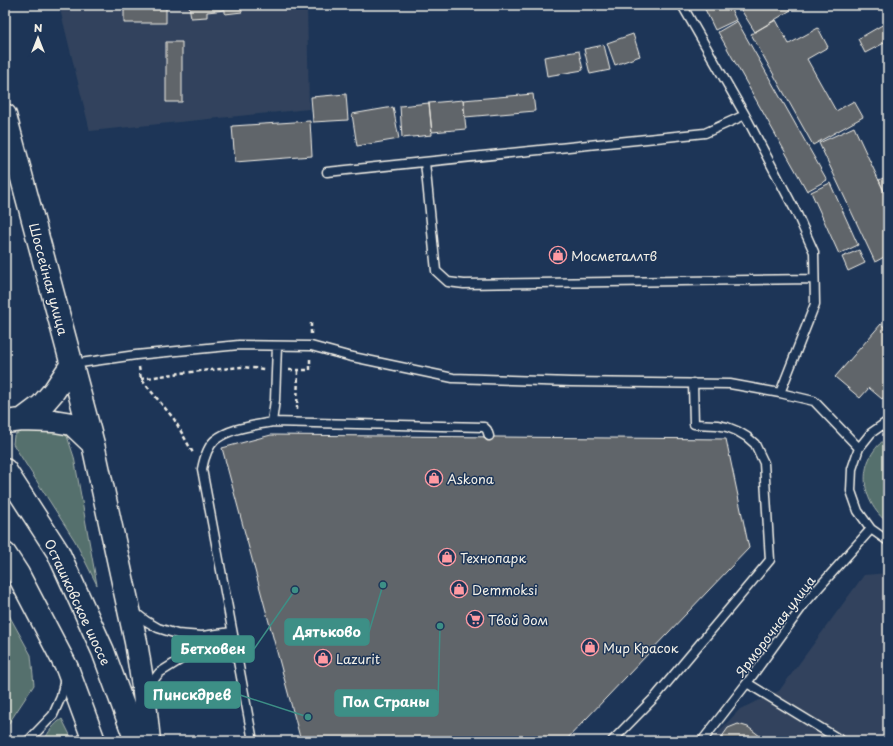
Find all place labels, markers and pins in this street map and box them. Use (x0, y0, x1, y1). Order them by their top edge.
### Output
shop icon: Мосметаллтв (548, 245, 568, 265)
place label: Мосметаллтв (571, 246, 657, 265)
shop icon: Askona (424, 468, 444, 488)
place label: Askona (447, 469, 495, 488)
shop icon: Технопарк (437, 547, 457, 567)
place label: Технопарк (460, 548, 526, 567)
shop icon: Demmoksi (449, 579, 469, 599)
place label: Demmoksi (472, 580, 538, 599)
supermarket icon: Твой дом (465, 609, 485, 629)
place label: Твой дом (488, 610, 548, 629)
callout: Дятьково (285, 619, 369, 645)
callout: Бетховен (172, 636, 254, 662)
shop icon: Мир Красок (580, 637, 600, 657)
place label: Мир Красок (603, 638, 679, 657)
shop icon: Lazurit (313, 648, 333, 668)
place label: Lazurit (336, 649, 380, 668)
callout: Пинскдрев (145, 682, 240, 708)
callout: Пол Страны (335, 690, 438, 716)

